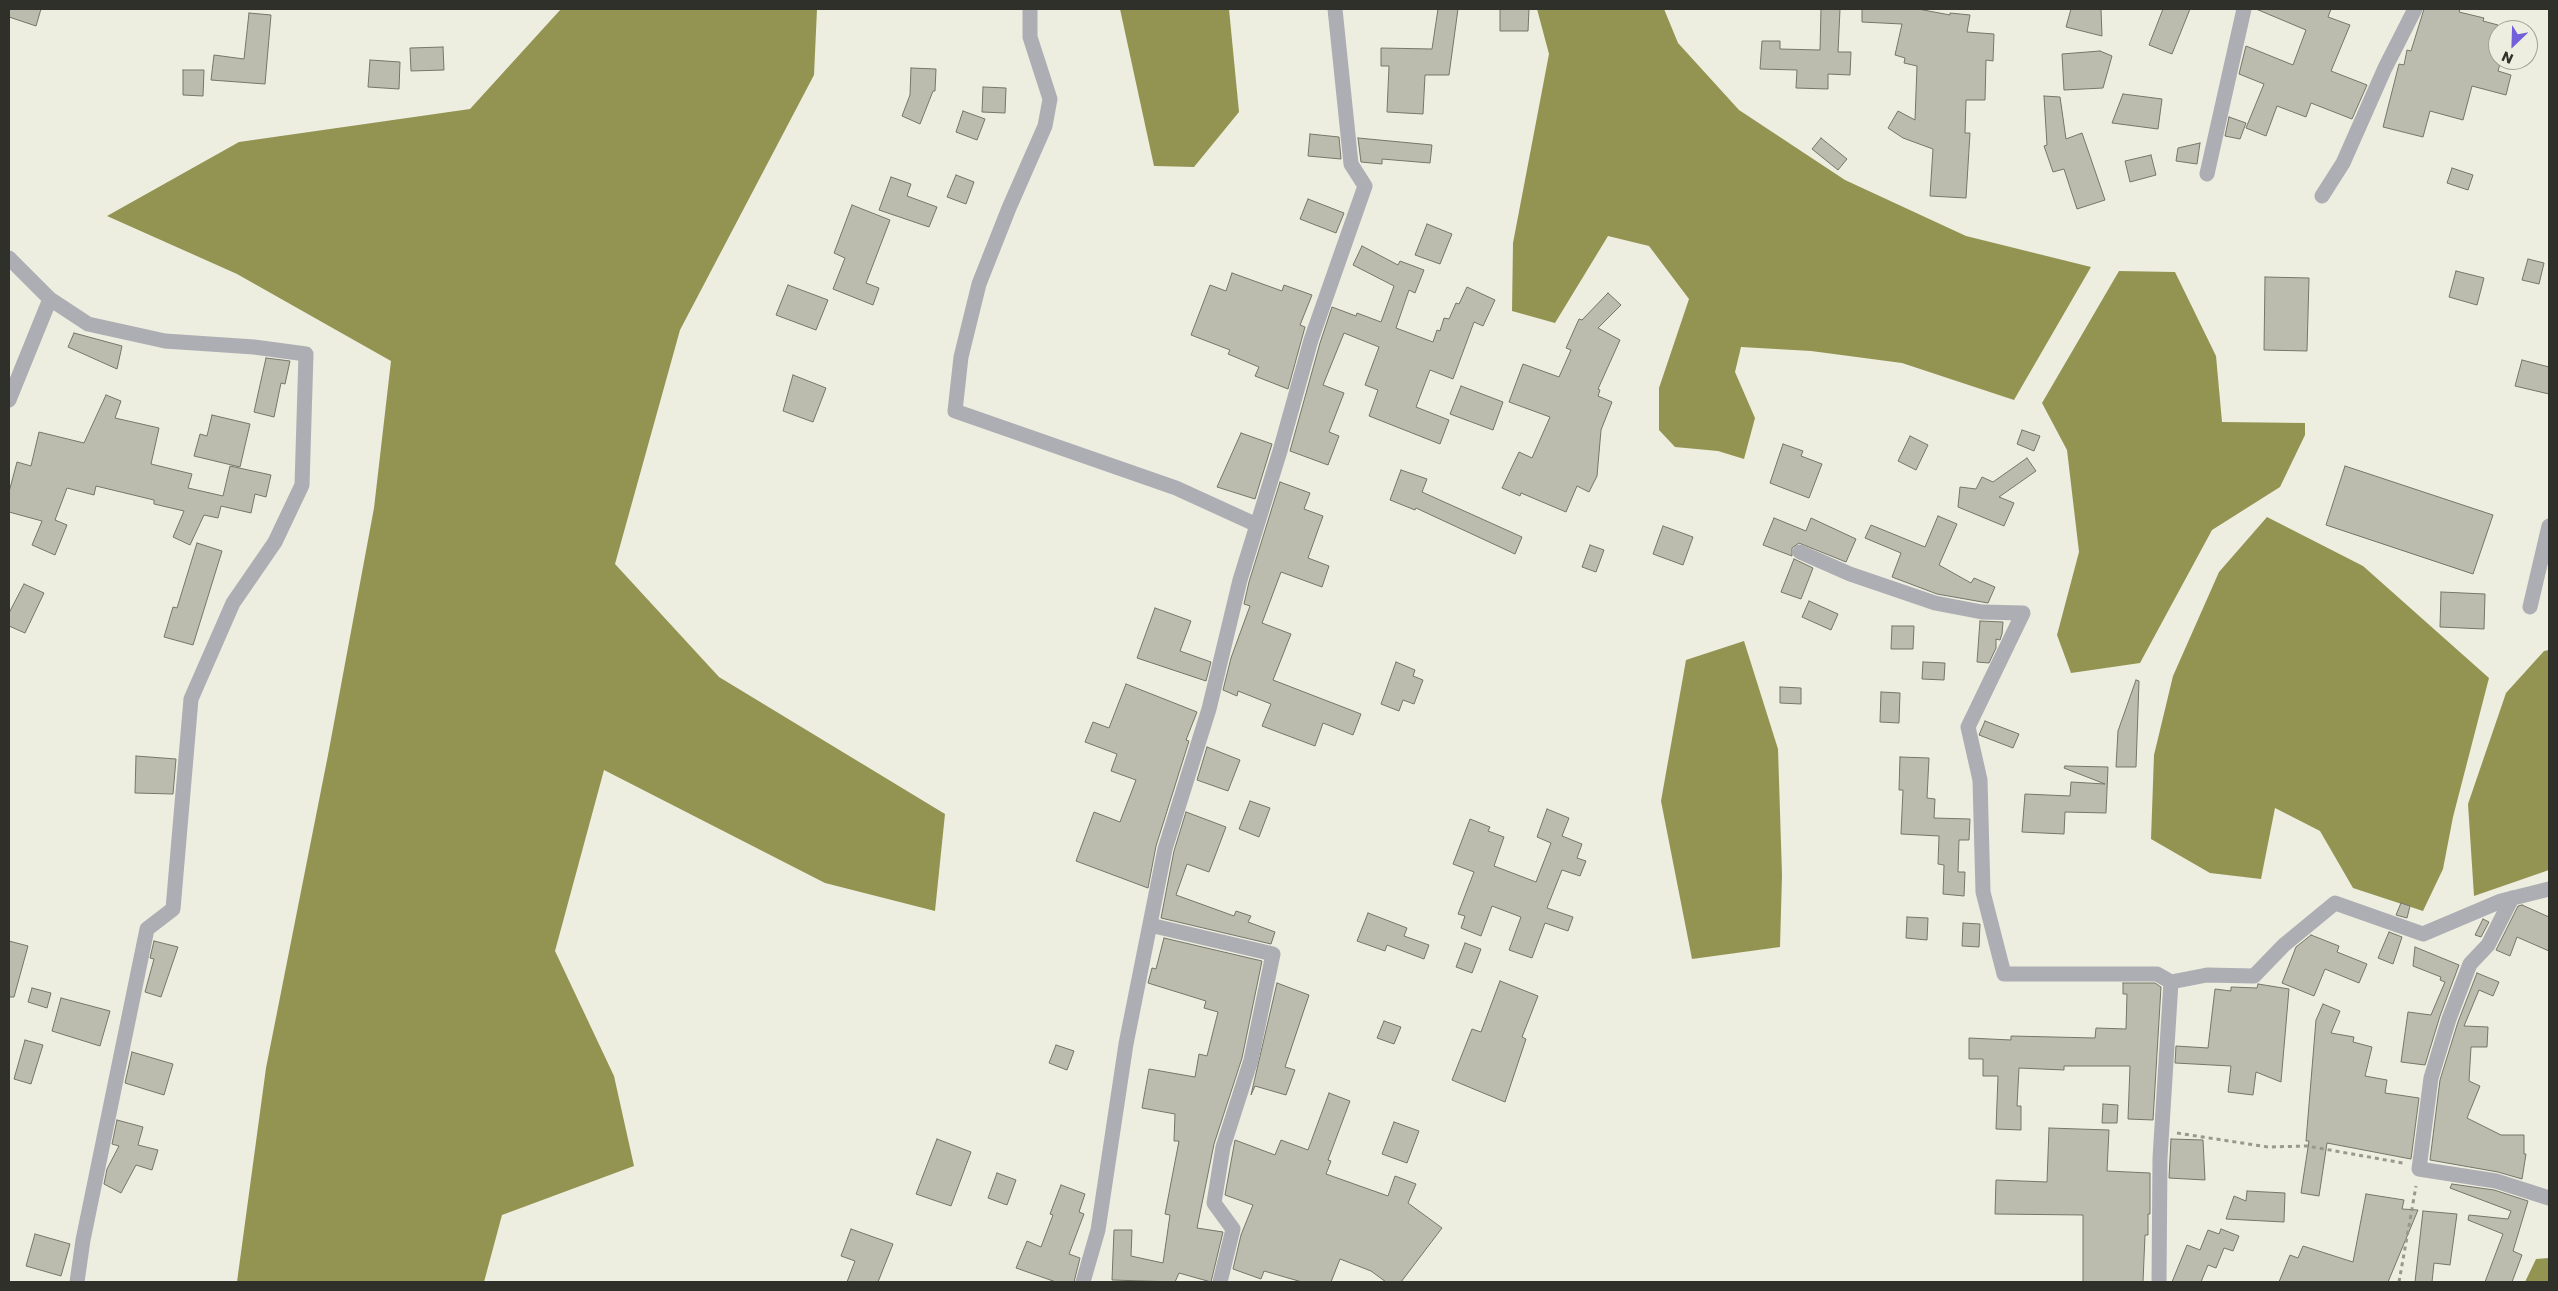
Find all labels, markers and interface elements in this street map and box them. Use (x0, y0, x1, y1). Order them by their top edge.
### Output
north arrow (2488, 20, 2538, 70)
text: N (2498, 47, 2516, 69)

